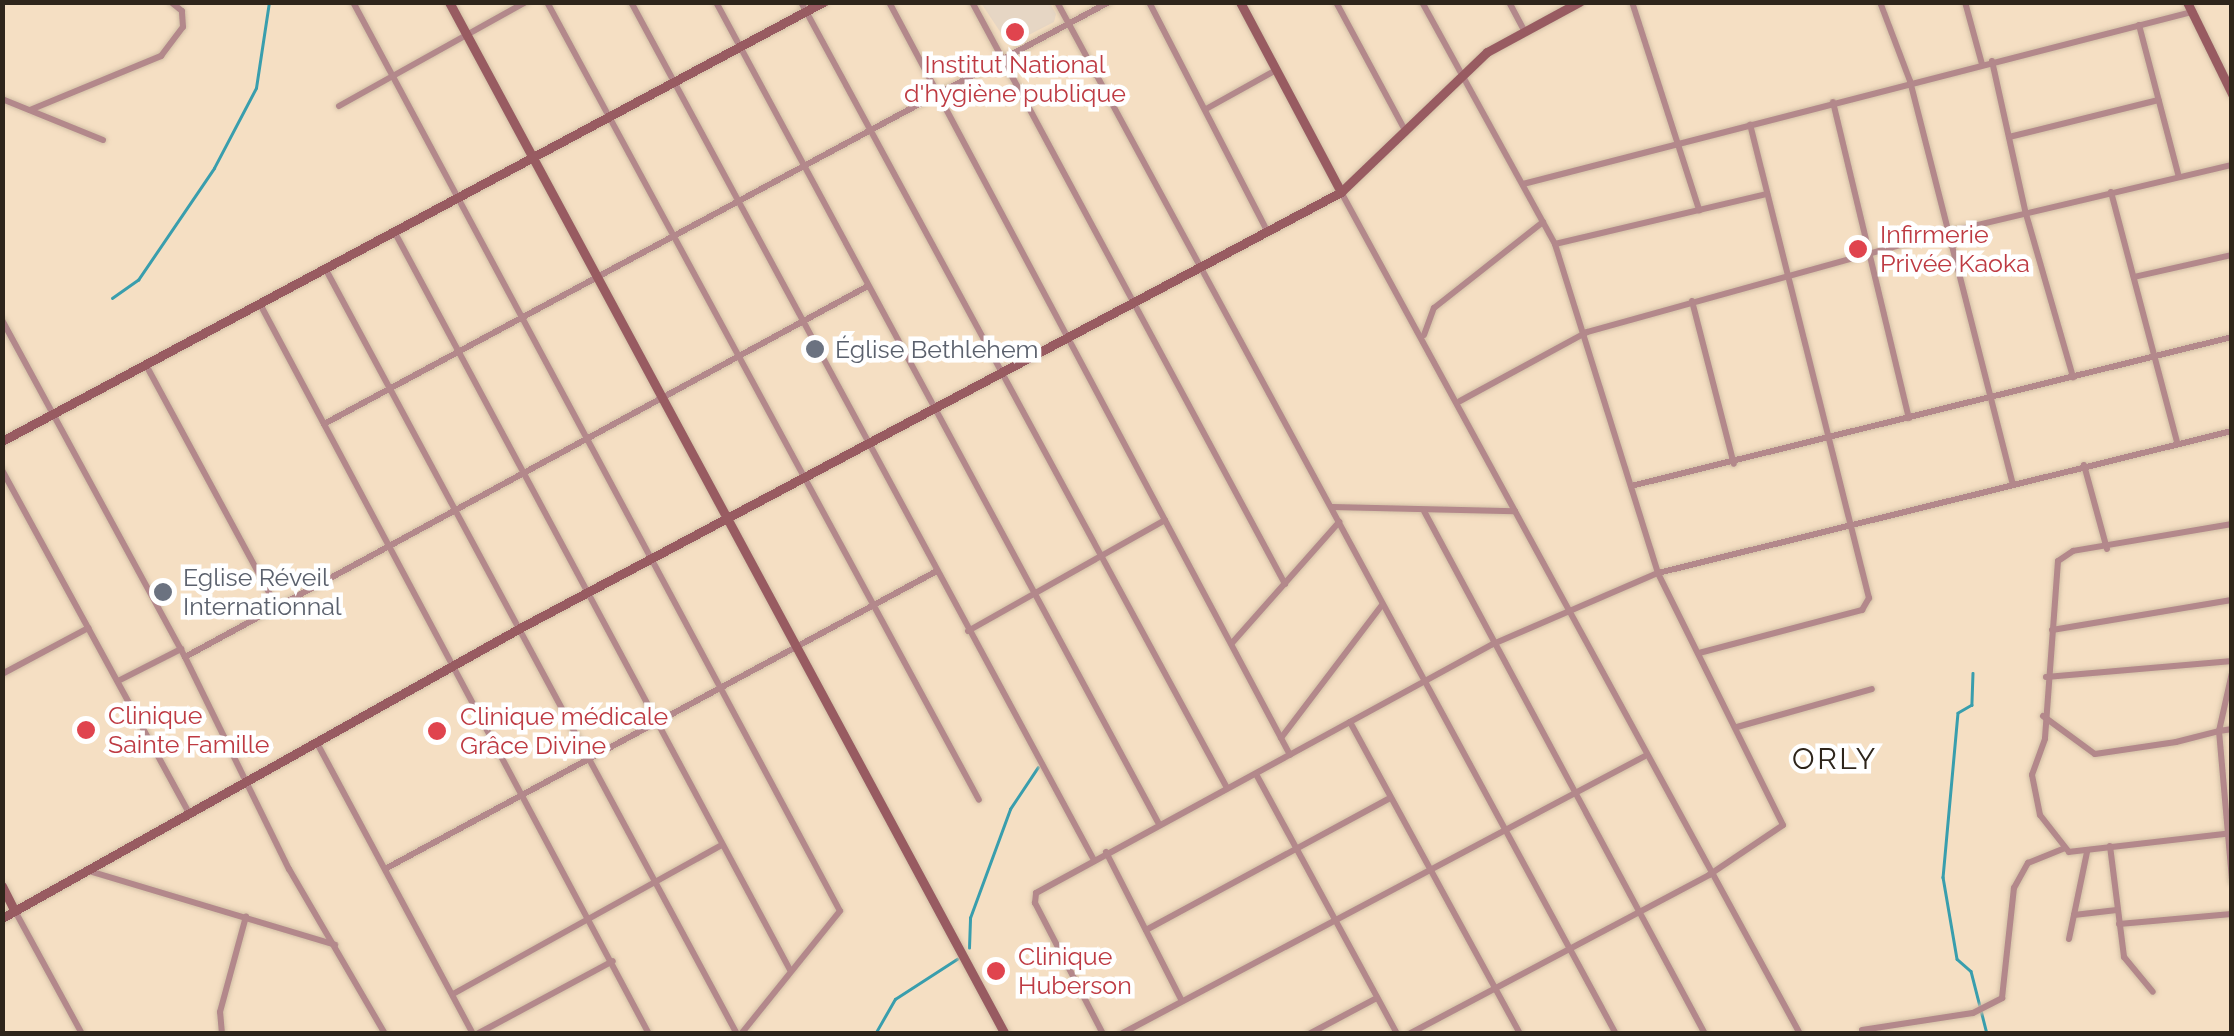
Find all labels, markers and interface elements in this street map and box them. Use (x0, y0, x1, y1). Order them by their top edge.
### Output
marker: Institut National d'hygiène publique (1002, 19, 1028, 45)
place label: Institut National d'hygiène publique (904, 50, 1126, 109)
place label: Infirmerie Privée Kaoka (1880, 220, 2030, 279)
marker: Infirmerie Privée Kaoka (1845, 236, 1871, 262)
place label: Église Bethlehem (835, 334, 1039, 364)
marker: Église Bethlehem (804, 338, 826, 360)
place label: Eglise Réveil Internationnal (183, 563, 342, 622)
marker: Eglise Réveil Internationnal (152, 581, 174, 603)
place label: Clinique Sainte Famille (108, 701, 269, 760)
place label: Clinique médicale Grâce Divine (460, 702, 668, 761)
marker: Clinique Sainte Famille (73, 717, 99, 743)
marker: Clinique médicale Grâce Divine (424, 718, 450, 744)
district label: ORLY (1792, 741, 1878, 777)
place label: Clinique Huberson (1018, 942, 1132, 1001)
marker: Clinique Huberson (983, 958, 1009, 984)

